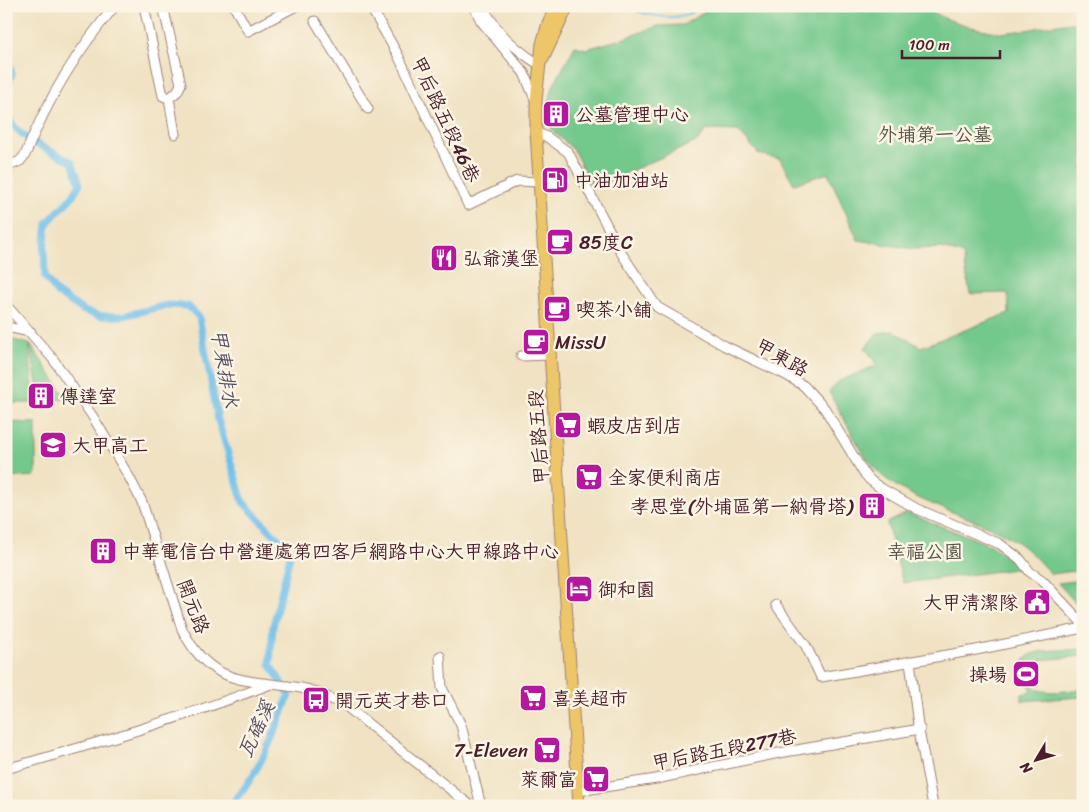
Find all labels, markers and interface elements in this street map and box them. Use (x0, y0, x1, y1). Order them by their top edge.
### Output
scale bar (902, 28, 999, 60)
text: 100 m (909, 32, 950, 58)
street label: 甲后路五段46巷 (402, 50, 489, 188)
place label: 公墓管理中心 (575, 98, 689, 131)
building icon: 公墓管理中心 (541, 99, 571, 129)
park label: 外埔第一公墓 (878, 118, 992, 151)
place label: 中油加油站 (574, 164, 669, 197)
fuel station icon: 中油加油站 (540, 165, 570, 195)
place label: 85度C (579, 226, 633, 259)
cafe icon: 85度C (545, 227, 575, 257)
place label: 弘爺漢堡 (463, 242, 539, 275)
restaurant icon: 弘爺漢堡 (429, 243, 459, 273)
place label: 喫茶小舖 (576, 293, 652, 326)
cafe icon: 喫茶小舖 (542, 294, 572, 324)
water label: 甲東排水 (200, 326, 249, 412)
place label: MissU (555, 326, 606, 359)
cafe icon: MissU (521, 327, 551, 357)
street label: 甲東路 (749, 329, 815, 386)
place label: 傳達室 (60, 380, 117, 413)
building icon: 傳達室 (26, 381, 56, 411)
street label: 甲后路五段 (519, 388, 558, 486)
place label: 蝦皮店到店 (587, 409, 682, 442)
supermarket icon: 蝦皮店到店 (553, 410, 583, 440)
place label: 大甲高工 (72, 429, 148, 462)
school or university icon: 大甲高工 (38, 430, 68, 460)
place label: 全家便利商店 (608, 461, 722, 494)
supermarket icon: 全家便利商店 (574, 462, 604, 492)
place label: 孝思堂(外埔區第一納骨塔) (631, 490, 854, 523)
building icon: 孝思堂(外埔區第一納骨塔) (857, 491, 887, 521)
place label: 中華電信台中營運處第四客戶網路中心大甲線路中心 (122, 535, 559, 568)
park label: 幸福公園 (887, 535, 963, 568)
building icon: 中華電信台中營運處第四客戶網路中心大甲線路中心 (88, 536, 118, 566)
place label: 御和園 (598, 573, 655, 606)
street label: 開元路 (168, 574, 219, 639)
hotel icon: 御和園 (564, 574, 594, 604)
place label: 大甲清潔隊 (923, 586, 1018, 619)
public building icon: 大甲清潔隊 (1022, 587, 1052, 617)
place label: 操場 (969, 658, 1007, 691)
sports icon: 操場 (1011, 659, 1041, 689)
place label: 喜美超市 (552, 682, 628, 715)
supermarket icon: 喜美超市 (518, 683, 548, 713)
place label: 開元英才巷口 (335, 684, 449, 717)
bus stop icon: 開元英才巷口 (301, 685, 331, 715)
water label: 瓦磘溪 (228, 694, 285, 764)
street label: 甲后路五段277巷 (649, 719, 799, 780)
place label: 7-Eleven (454, 734, 528, 767)
north arrow (1012, 734, 1062, 784)
supermarket icon: 7-Eleven (532, 735, 562, 765)
text: N (1013, 756, 1040, 780)
place label: 萊爾富 (520, 763, 577, 796)
supermarket icon: 萊爾富 (581, 764, 611, 794)

